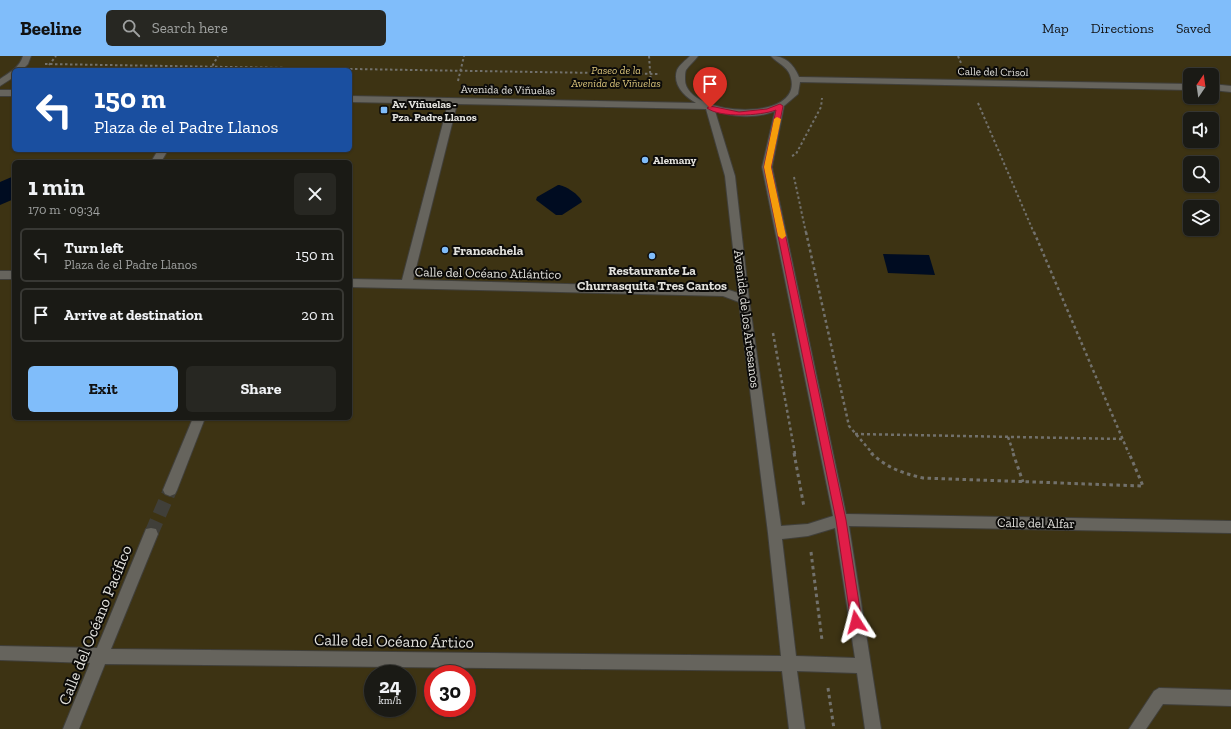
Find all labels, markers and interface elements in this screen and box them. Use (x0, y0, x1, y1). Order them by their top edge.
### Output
search box (106, 10, 386, 46)
text: Beeline (20, 17, 82, 40)
icon: search (120, 17, 142, 39)
text: Search here (152, 19, 228, 37)
text: Map (1042, 20, 1069, 37)
text: Directions (1091, 20, 1154, 37)
text: Saved (1176, 20, 1211, 37)
park label: Paseo de la Avenida de Viñuelas (570, 64, 661, 90)
street label: Calle del Crisol (958, 65, 1029, 79)
pin (693, 67, 727, 108)
north arrow (1183, 68, 1219, 104)
map controls (1183, 68, 1219, 236)
icon: arrive (699, 73, 721, 95)
text: 150 m (94, 82, 166, 115)
street label: Avenida de Viñuelas (461, 83, 556, 97)
icon: left (28, 84, 80, 136)
place label: Av. Viñuelas - Pza. Padre Llanos (392, 98, 477, 124)
marker: Av. Viñuelas - Pza. Padre Llanos (379, 105, 389, 115)
button: sound (1183, 112, 1219, 148)
text: Plaza de el Padre Llanos (94, 116, 278, 138)
place label: Alemany (653, 154, 696, 167)
marker: Alemany (640, 155, 650, 165)
button: search (1183, 156, 1219, 192)
text: 1 min (28, 172, 85, 201)
button: close (294, 173, 336, 215)
button: layers (1183, 200, 1219, 236)
text: 170 m · 09:34 (28, 202, 100, 217)
text: Turn left (64, 239, 124, 257)
place label: Francachela (453, 243, 524, 258)
icon: left (30, 244, 52, 266)
marker: Francachela (440, 245, 450, 255)
text: 150 m (296, 246, 334, 264)
street label: Avenida de los Artesanos (731, 249, 763, 389)
marker: Restaurante La Churrasquita Tres Cantos (647, 251, 657, 261)
text: Plaza de el Padre Llanos (64, 257, 197, 272)
place label: Restaurante La Churrasquita Tres Cantos (577, 263, 727, 293)
street label: Calle del Océano Atlántico (415, 264, 562, 282)
icon: arrive (30, 304, 52, 326)
text: Arrive at destination (64, 306, 203, 324)
text: 20 m (301, 306, 334, 324)
button: Exit (28, 366, 178, 412)
button: Share (186, 366, 336, 412)
street label: Calle del Alfar (997, 515, 1075, 531)
street label: Calle del Océano Pacífico (54, 542, 136, 708)
position arrow (835, 601, 877, 643)
street label: Calle del Océano Ártico (314, 630, 474, 652)
speed limit sign: 30 (424, 665, 476, 717)
text: 24 (379, 674, 401, 698)
text: km/h (379, 695, 401, 707)

